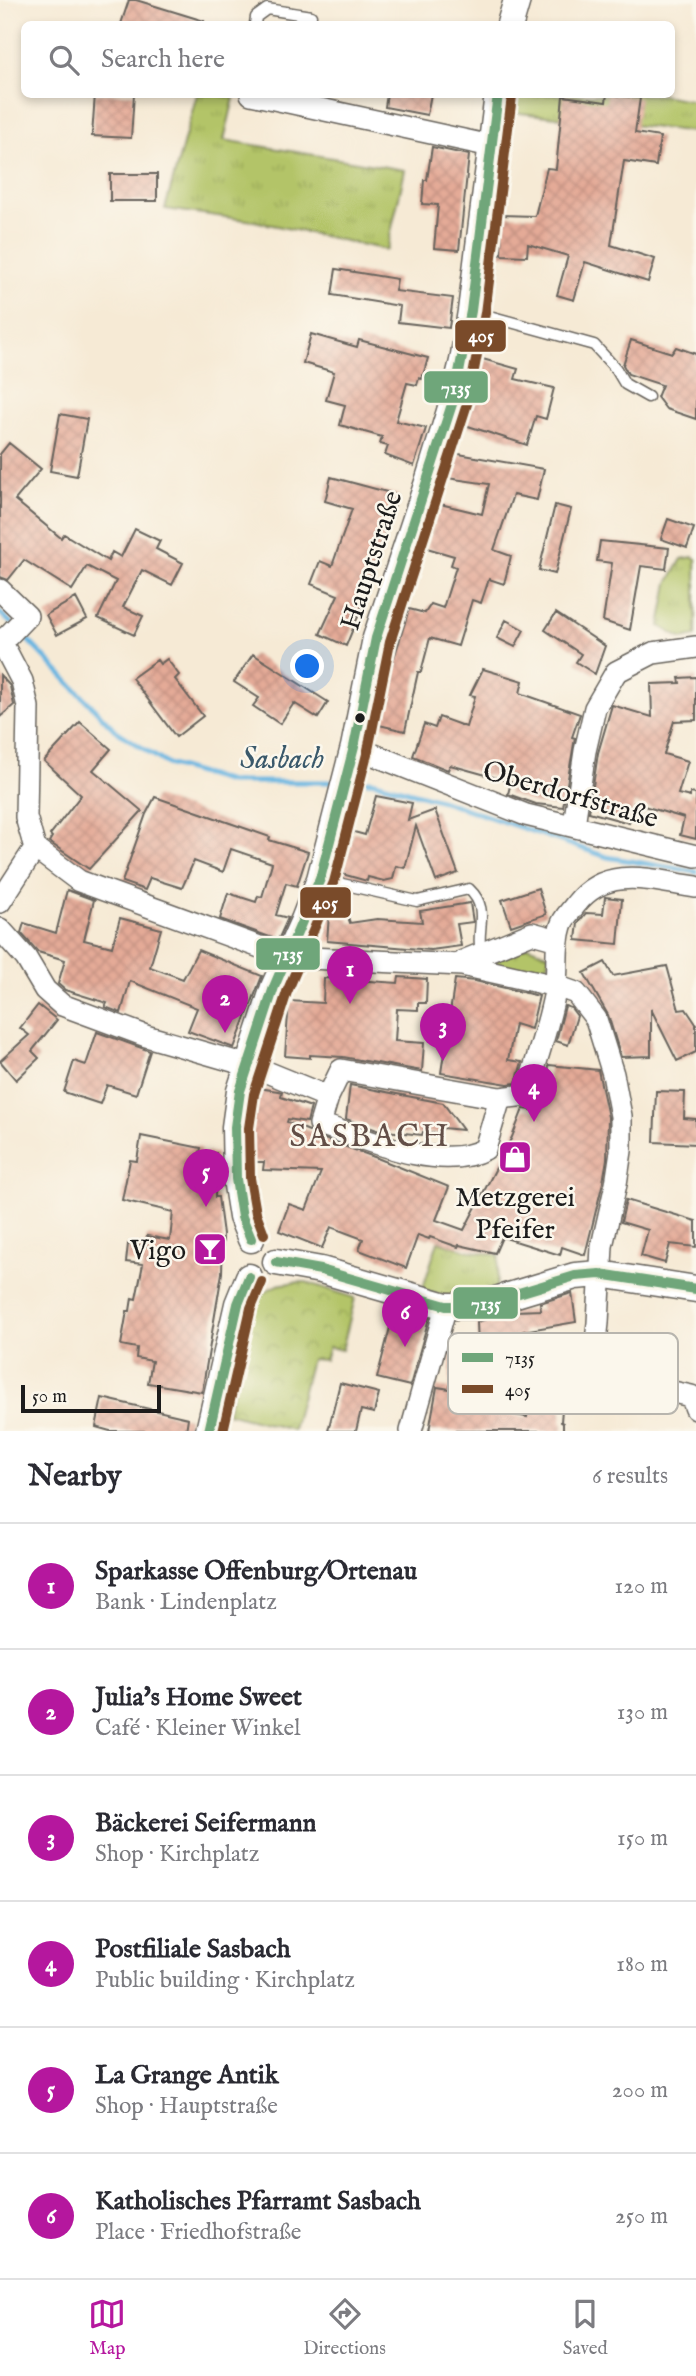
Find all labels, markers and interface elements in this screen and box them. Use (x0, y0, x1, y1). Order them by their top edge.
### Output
search box (21, 21, 675, 98)
icon: search (45, 41, 83, 79)
text: Search here (101, 43, 225, 76)
line badge: 405 (454, 319, 507, 353)
text: 405 (468, 325, 494, 349)
line badge: 7135 (423, 370, 489, 404)
text: 7135 (441, 377, 471, 401)
street label: Hauptstraße (333, 486, 411, 635)
your location (290, 649, 324, 683)
unlabelled marker (353, 711, 367, 725)
water label: Sasbach (240, 741, 324, 779)
street label: Oberdorfstraße (479, 754, 662, 837)
line badge: 405 (299, 886, 352, 919)
text: 405 (312, 892, 338, 916)
line badge: 7135 (255, 937, 321, 971)
text: 7135 (273, 943, 303, 967)
pin: 1 (327, 946, 373, 1004)
pin: 2 (202, 975, 248, 1033)
pin: 3 (420, 1003, 466, 1061)
pin: 4 (511, 1064, 557, 1122)
district label: SASBACH (289, 1117, 451, 1158)
shop icon: Metzgerei Pfeifer (496, 1138, 534, 1176)
pin: 5 (183, 1149, 229, 1207)
place label: Metzgerei Pfeifer (455, 1181, 575, 1248)
bar icon: Vigo (191, 1230, 229, 1268)
place label: Vigo (129, 1234, 186, 1269)
line badge: 7135 (452, 1286, 519, 1320)
pin: 6 (382, 1289, 428, 1347)
text: 7135 (471, 1293, 501, 1317)
legend (448, 1333, 678, 1414)
text: 7135 (505, 1347, 535, 1371)
text: 405 (505, 1379, 531, 1403)
scale bar (21, 1382, 161, 1414)
text: 50 m (32, 1385, 67, 1409)
text: Nearby (28, 1458, 121, 1496)
text: 6 results (592, 1462, 668, 1491)
text: Sparkasse Offenburg/Ortenau (95, 1555, 417, 1588)
text: 1 (47, 1572, 55, 1601)
text: 120 m (615, 1572, 668, 1601)
text: Bank · Lindenplatz (95, 1588, 277, 1617)
text: Julia's Home Sweet (95, 1681, 302, 1714)
text: 2 (46, 1698, 56, 1727)
text: 130 m (617, 1698, 668, 1727)
text: Café · Kleiner Winkel (95, 1714, 300, 1743)
text: Bäckerei Seifermann (95, 1807, 316, 1840)
text: 3 (47, 1824, 55, 1853)
text: 150 m (617, 1824, 668, 1853)
text: Shop · Kirchplatz (95, 1840, 259, 1869)
text: Postfiliale Sasbach (95, 1933, 291, 1966)
text: 4 (45, 1950, 57, 1979)
text: 180 m (616, 1950, 668, 1979)
text: Public building · Kirchplatz (95, 1966, 355, 1995)
text: La Grange Antik (95, 2059, 279, 2092)
text: 5 (47, 2076, 55, 2105)
text: 200 m (612, 2076, 668, 2105)
text: Shop · Hauptstraße (95, 2092, 278, 2121)
text: Katholisches Pfarramt Sasbach (95, 2185, 421, 2218)
text: 6 (46, 2202, 56, 2231)
text: 250 m (615, 2202, 668, 2231)
text: Place · Friedhofstraße (95, 2218, 301, 2247)
tab: Map (88, 2295, 126, 2361)
tab: Directions (303, 2295, 386, 2361)
tab: Saved (563, 2295, 608, 2361)

